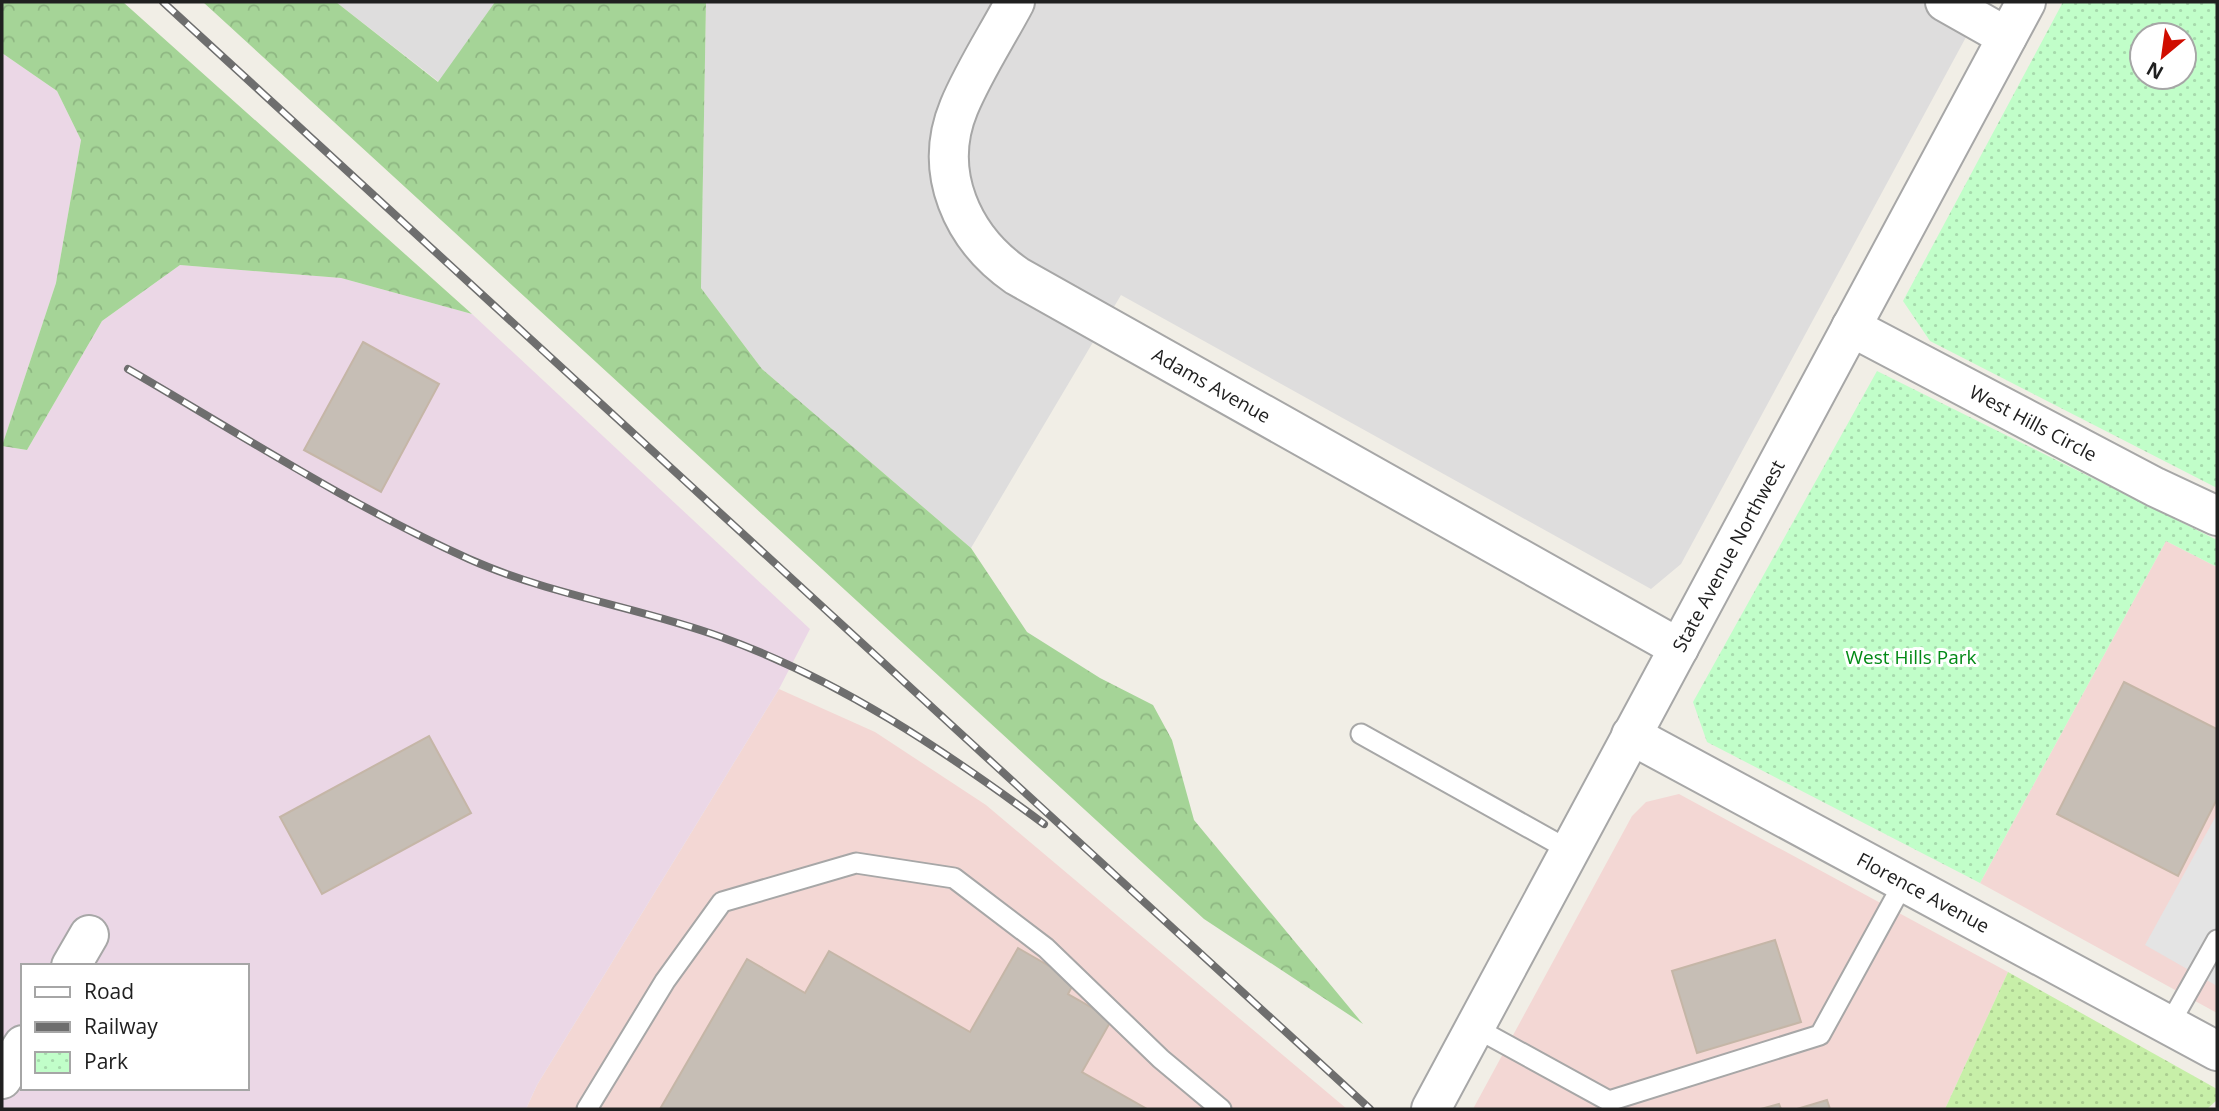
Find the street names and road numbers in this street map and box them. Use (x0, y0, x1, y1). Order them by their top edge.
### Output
street label: Adams Avenue (1148, 342, 1275, 429)
street label: West Hills Circle (1965, 379, 2102, 467)
street label: State Avenue Northwest (1666, 455, 1791, 656)
street label: Florence Avenue (1852, 846, 1994, 939)

